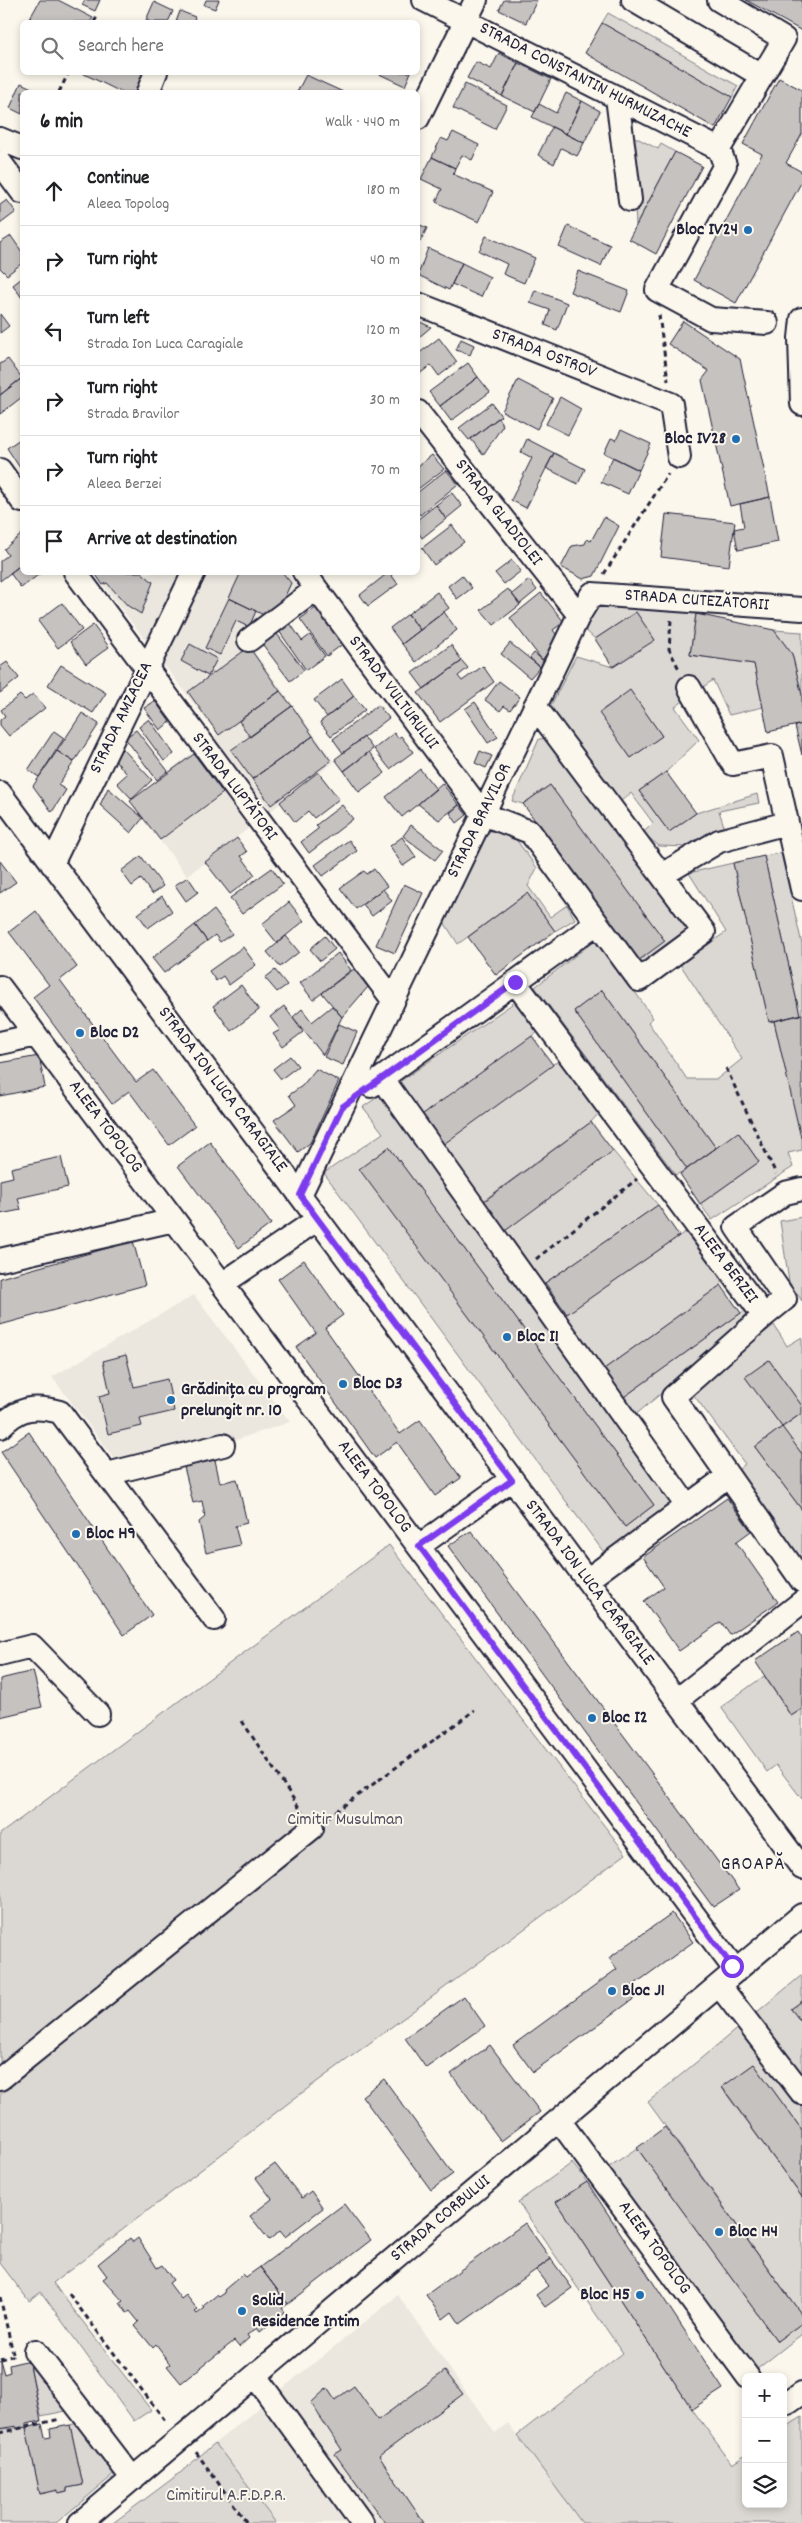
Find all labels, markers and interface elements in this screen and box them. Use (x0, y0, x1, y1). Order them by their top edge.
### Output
street label: STRADA CONSTANTIN HURMUZACHE (475, 17, 695, 145)
search box (20, 20, 420, 75)
icon: search (38, 34, 66, 62)
text: Search here (78, 34, 164, 61)
text: 6 min (40, 108, 83, 138)
text: Walk · 440 m (325, 111, 400, 134)
text: Continue (87, 166, 149, 193)
icon: ahead (40, 177, 68, 205)
text: 180 m (367, 179, 400, 202)
text: Aleea Topolog (87, 193, 169, 216)
place label: Bloc IV24 (676, 218, 738, 243)
marker: Bloc IV24 (742, 224, 754, 236)
icon: right (40, 247, 68, 275)
text: Turn right (87, 247, 158, 274)
text: 40 m (370, 249, 400, 272)
text: Turn left (87, 306, 150, 333)
icon: left (40, 317, 68, 345)
text: 120 m (366, 319, 400, 342)
street label: STRADA OSTROV (488, 323, 600, 386)
text: Strada Ion Luca Caragiale (87, 333, 243, 356)
text: Turn right (87, 376, 158, 403)
icon: right (40, 387, 68, 415)
text: 30 m (370, 389, 400, 412)
text: Strada Bravilor (87, 403, 180, 426)
place label: Bloc IV28 (664, 427, 726, 452)
marker: Bloc IV28 (730, 433, 742, 445)
text: Turn right (87, 446, 158, 473)
street label: STRADA GLADIOLEI (448, 454, 548, 572)
icon: right (40, 457, 68, 485)
text: 70 m (370, 459, 400, 482)
text: Aleea Berzei (87, 473, 161, 496)
icon: arrive (40, 527, 68, 555)
text: Arrive at destination (87, 527, 237, 554)
street label: STRADA CUTEZĂTORII (624, 583, 770, 619)
street label: STRADA VULTURULUI (342, 631, 444, 755)
street label: STRADA AMZACEA (84, 658, 160, 778)
street label: STRADA LUPTĂTORI (185, 728, 283, 847)
street label: STRADA BRAVILOR (441, 759, 519, 883)
route end (504, 971, 527, 994)
street label: STRADA ION LUCA CARAGIALE (151, 1002, 293, 1178)
place label: Bloc D2 (90, 1021, 139, 1046)
marker: Bloc D2 (74, 1027, 86, 1039)
street label: ALEEA TOPOLOG (62, 1075, 148, 1179)
street label: ALEEA BERZEI (687, 1219, 764, 1310)
place label: Bloc I1 (517, 1325, 559, 1350)
marker: Bloc I1 (501, 1331, 513, 1343)
place label: Bloc D3 (353, 1372, 402, 1397)
place label: Grădinița cu program prelungit nr. 10 (181, 1378, 326, 1424)
marker: Bloc D3 (337, 1378, 349, 1390)
marker: Grădinița cu program prelungit nr. 10 (165, 1394, 177, 1406)
street label: ALEEA TOPOLOG (331, 1435, 417, 1539)
street label: STRADA ION LUCA CARAGIALE (518, 1495, 660, 1671)
place label: Bloc H9 (86, 1522, 136, 1547)
marker: Bloc H9 (70, 1528, 82, 1540)
place label: Bloc I2 (602, 1706, 648, 1731)
marker: Bloc I2 (586, 1712, 598, 1724)
park label: Cimitir Musulman (287, 1808, 403, 1833)
district label: GROAPĂ (721, 1852, 785, 1879)
route start (721, 1955, 744, 1978)
place label: Bloc J1 (622, 1979, 665, 2004)
marker: Bloc J1 (606, 1985, 618, 1997)
street label: STRADA CORBULUI (386, 2169, 497, 2268)
street label: ALEEA TOPOLOG (611, 2196, 697, 2300)
place label: Bloc H4 (729, 2220, 778, 2245)
marker: Bloc H4 (713, 2226, 725, 2238)
place label: Bloc H5 (580, 2283, 630, 2308)
place label: Solid Residence Intim (252, 2289, 360, 2335)
marker: Bloc H5 (634, 2289, 646, 2301)
marker: Solid Residence Intim (236, 2305, 248, 2317)
map controls (742, 2373, 787, 2508)
button: + (742, 2373, 787, 2418)
button: − (742, 2418, 787, 2463)
button: layers (742, 2463, 787, 2508)
park label: Cimitirul A.F.D.P.R. (166, 2484, 286, 2509)

